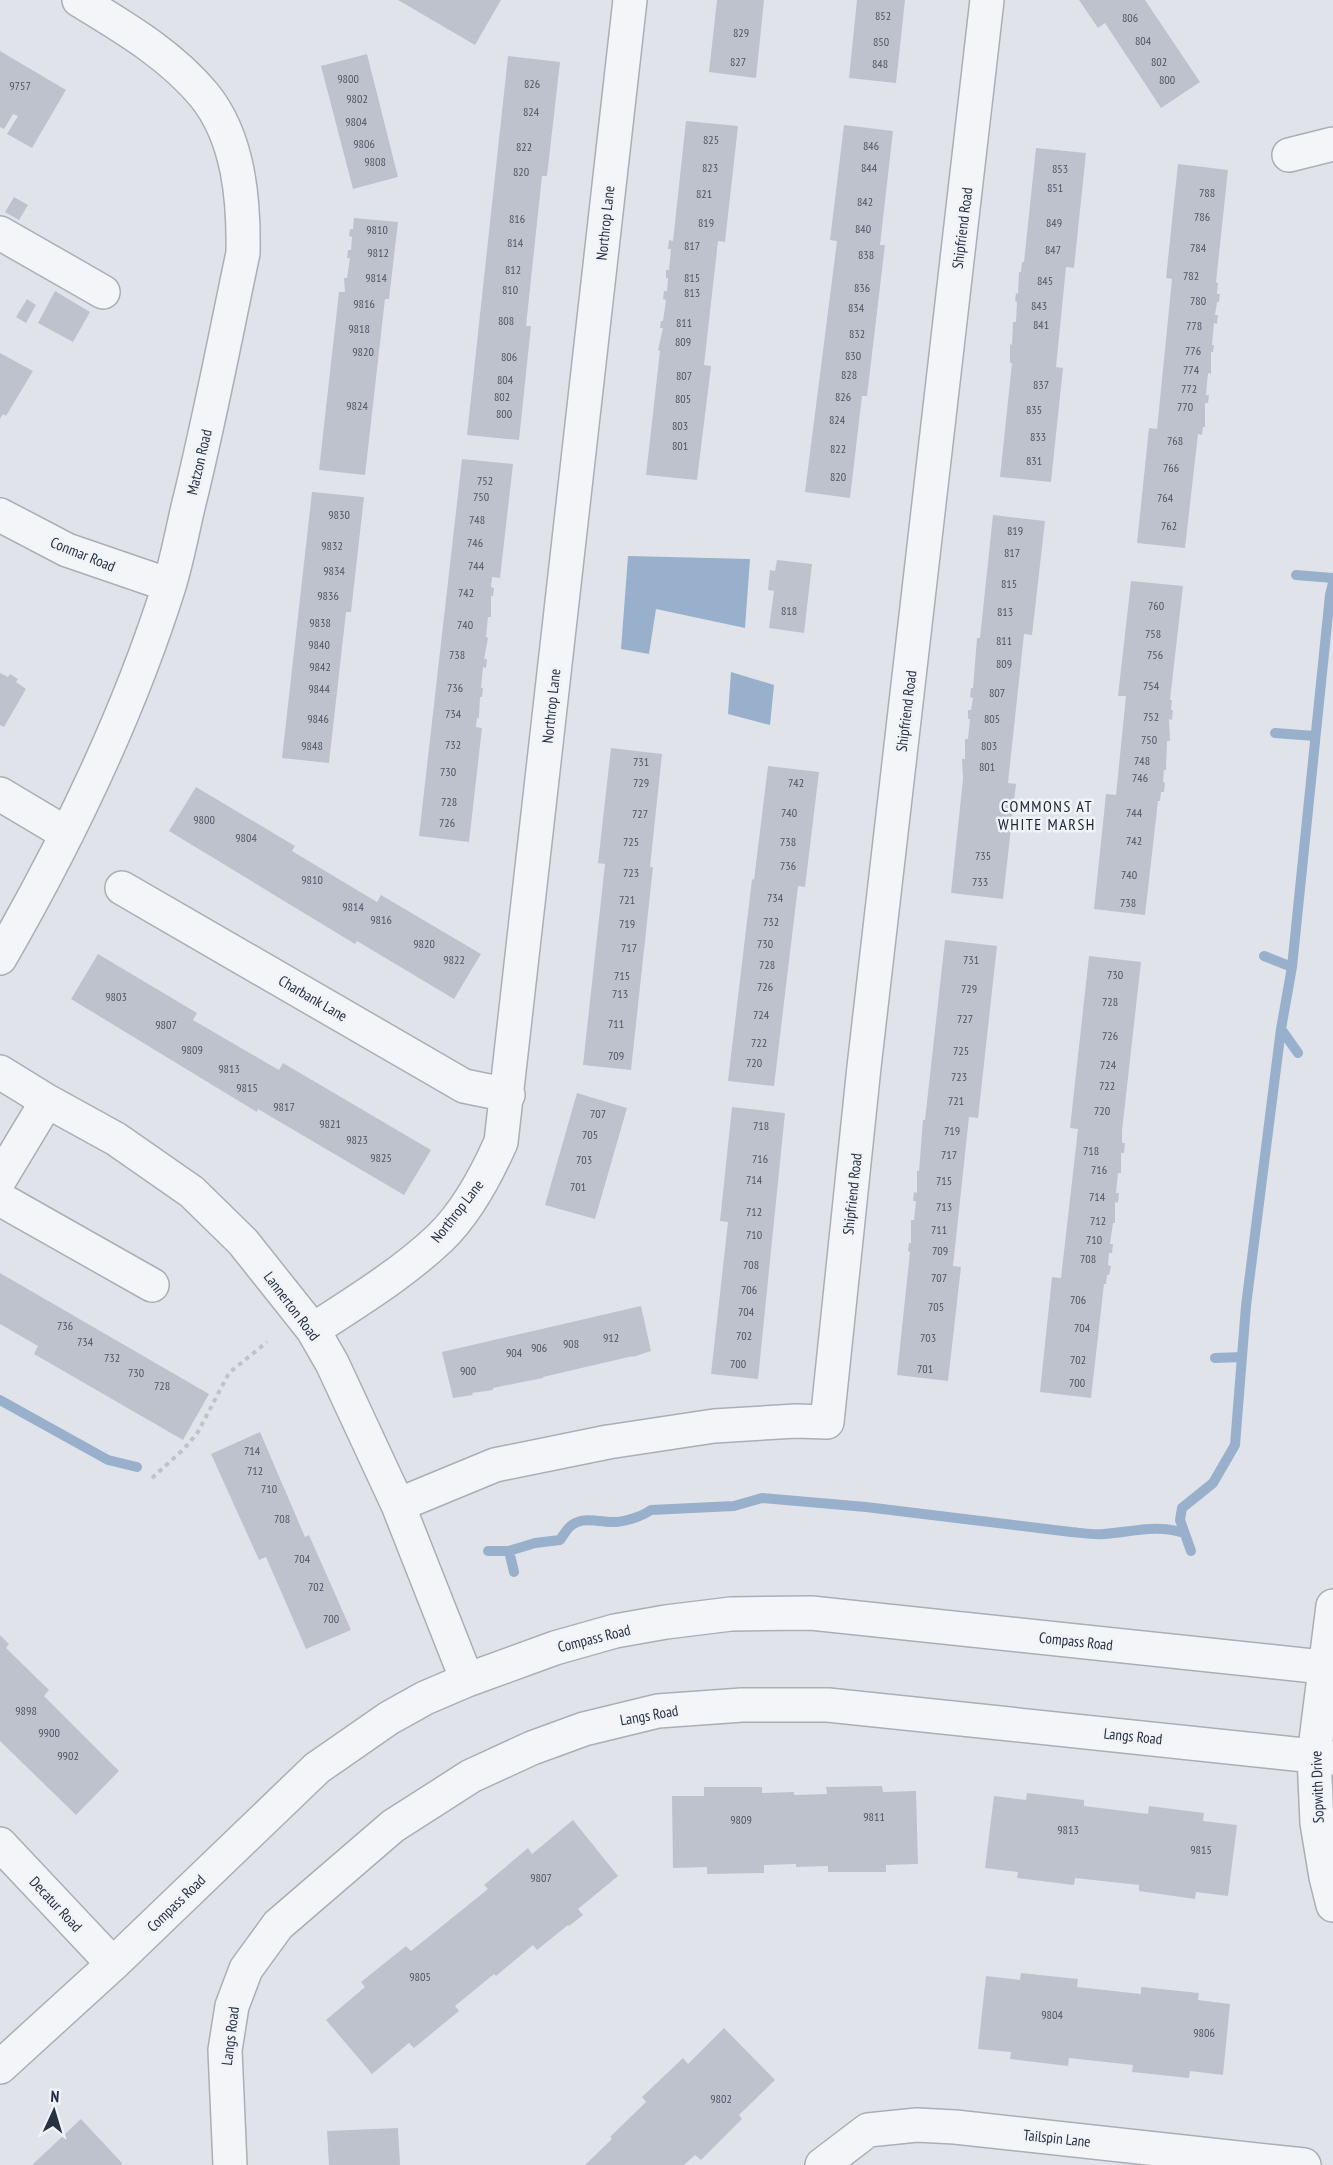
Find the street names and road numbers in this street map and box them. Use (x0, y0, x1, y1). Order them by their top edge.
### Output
street label: Northrop Lane (592, 185, 618, 261)
street label: Shipfriend Road (948, 186, 976, 270)
street label: Matzon Road (182, 427, 216, 497)
street label: Conmar Road (48, 532, 118, 576)
street label: Northrop Lane (538, 668, 564, 744)
street label: Shipfriend Road (892, 669, 920, 753)
street label: Charbank Lane (275, 971, 351, 1025)
street label: Shipfriend Road (838, 1152, 866, 1236)
street label: Northrop Lane (426, 1176, 488, 1246)
street label: Lannerton Road (260, 1268, 324, 1344)
street label: Compass Road (556, 1620, 632, 1656)
street label: Compass Road (1038, 1628, 1114, 1654)
street label: Langs Road (618, 1701, 680, 1729)
street label: Langs Road (1103, 1723, 1163, 1749)
street label: Sopwith Drive (1306, 1750, 1328, 1824)
street label: Compass Road (143, 1870, 209, 1936)
street label: Decatur Road (26, 1872, 86, 1936)
street label: Langs Road (217, 2006, 243, 2066)
street label: Tailspin Lane (1022, 2125, 1092, 2151)

